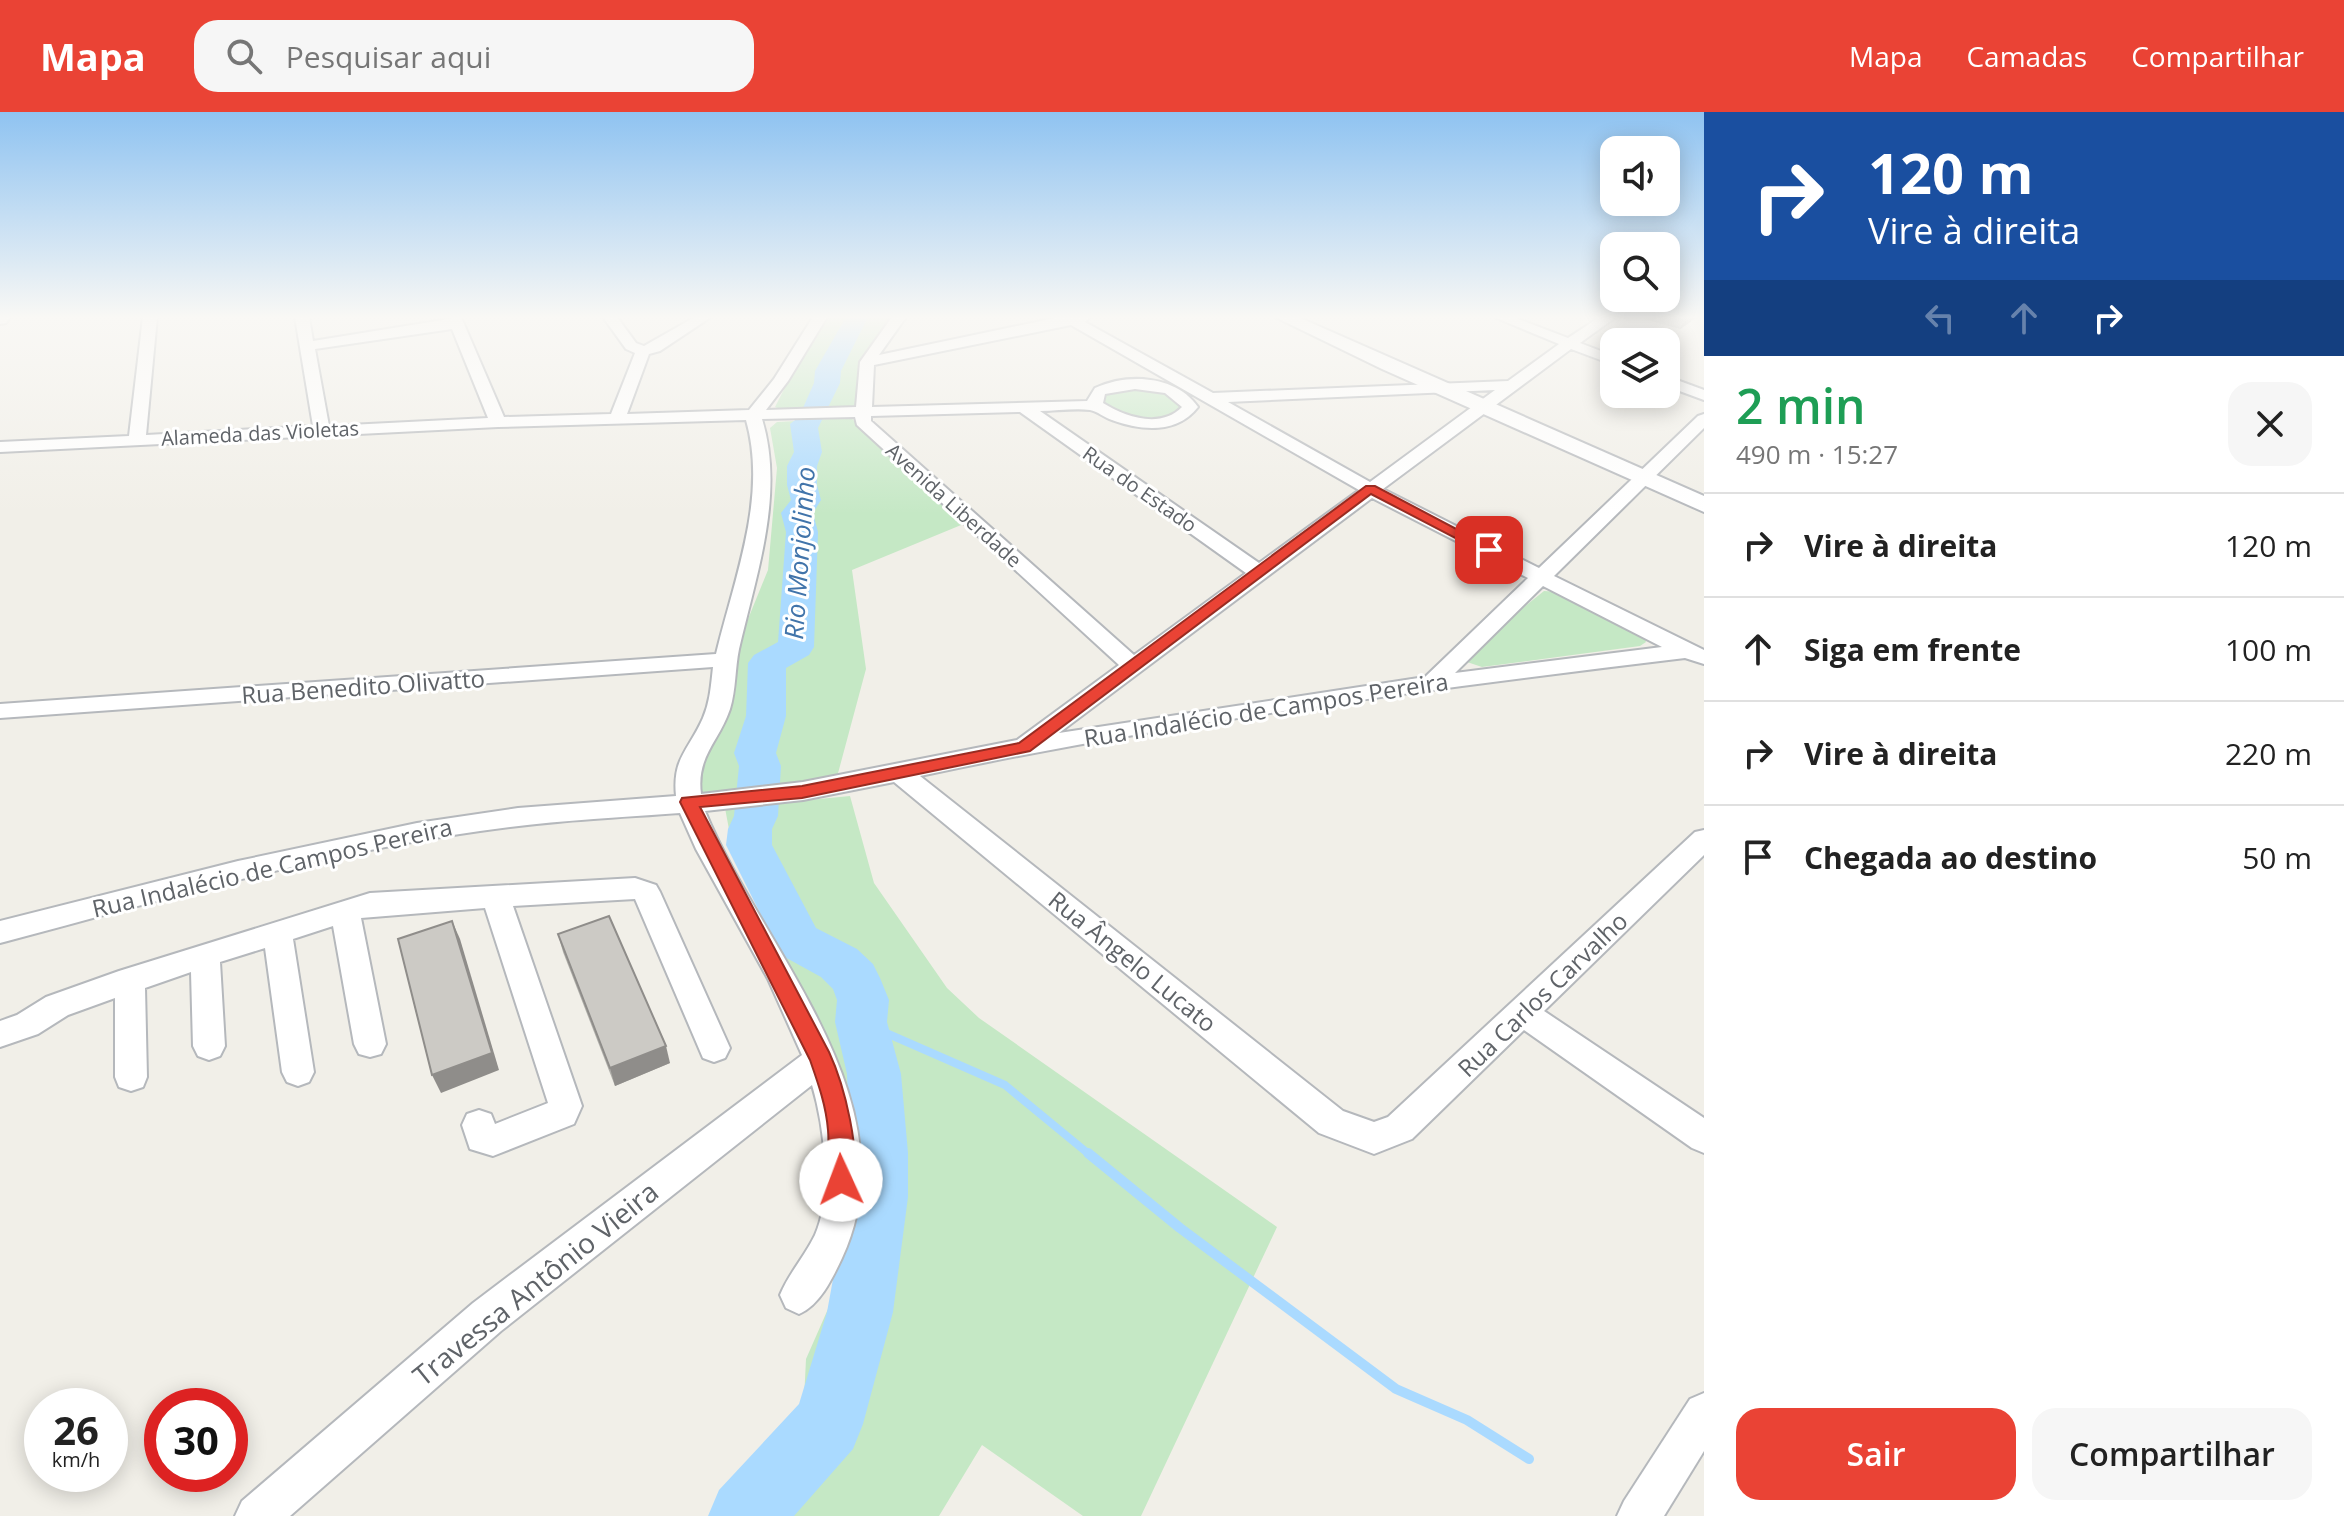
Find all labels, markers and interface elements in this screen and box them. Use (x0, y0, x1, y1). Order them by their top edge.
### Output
search box (194, 20, 754, 92)
text: Mapa (40, 30, 146, 82)
icon: search (222, 34, 266, 78)
text: Pesquisar aqui (286, 36, 491, 77)
text: Mapa (1849, 37, 1922, 75)
text: Camadas (1966, 37, 2087, 75)
text: Compartilhar (2131, 37, 2304, 75)
text: 120 m (1868, 134, 2034, 210)
map controls (1600, 136, 1680, 408)
button: sound (1600, 136, 1680, 216)
icon: right (1736, 144, 1840, 248)
text: Vire à direita (1868, 206, 2080, 255)
button: search (1600, 232, 1680, 312)
icon: left (1918, 296, 1962, 340)
icon: ahead (2002, 296, 2046, 340)
icon: right (2086, 296, 2130, 340)
button: layers (1600, 328, 1680, 408)
text: 2 min (1736, 373, 1866, 438)
button: close (2228, 382, 2312, 466)
street label: Alameda das Violetas (160, 414, 360, 452)
text: 490 m · 15:27 (1736, 436, 1898, 472)
street label: Avenida Liberdade (880, 437, 1028, 573)
street label: Rua do Estado (1078, 440, 1202, 538)
water label: Rio Monjolinho (775, 465, 823, 641)
pin (1455, 516, 1523, 584)
icon: right (1736, 523, 1780, 567)
text: Vire à direita (1804, 525, 1998, 566)
text: 120 m (2225, 525, 2312, 566)
icon: arrive (1467, 528, 1511, 572)
icon: ahead (1736, 627, 1780, 671)
text: Siga em frente (1804, 629, 2021, 670)
text: 100 m (2225, 629, 2312, 670)
street label: Rua Benedito Olivatto (240, 661, 486, 711)
street label: Rua Indalécio de Campos Pereira (1081, 664, 1451, 754)
icon: right (1736, 731, 1780, 775)
text: Vire à direita (1804, 733, 1998, 774)
text: 220 m (2225, 733, 2312, 774)
street label: Rua Indalécio de Campos Pereira (89, 809, 455, 925)
icon: arrive (1736, 835, 1780, 879)
text: Chegada ao destino (1804, 837, 2097, 878)
text: 50 m (2242, 837, 2312, 878)
street label: Rua Ângelo Lucato (1042, 883, 1224, 1039)
street label: Rua Carlos Carvalho (1450, 904, 1634, 1084)
position arrow (799, 1138, 883, 1222)
street label: Travessa Antônio Vieira (404, 1172, 666, 1394)
speed limit sign: 30 (144, 1388, 248, 1492)
text: 26 (53, 1402, 99, 1457)
button: Sair (1736, 1408, 2016, 1500)
button: Compartilhar (2032, 1408, 2312, 1500)
text: km/h (52, 1446, 100, 1473)

